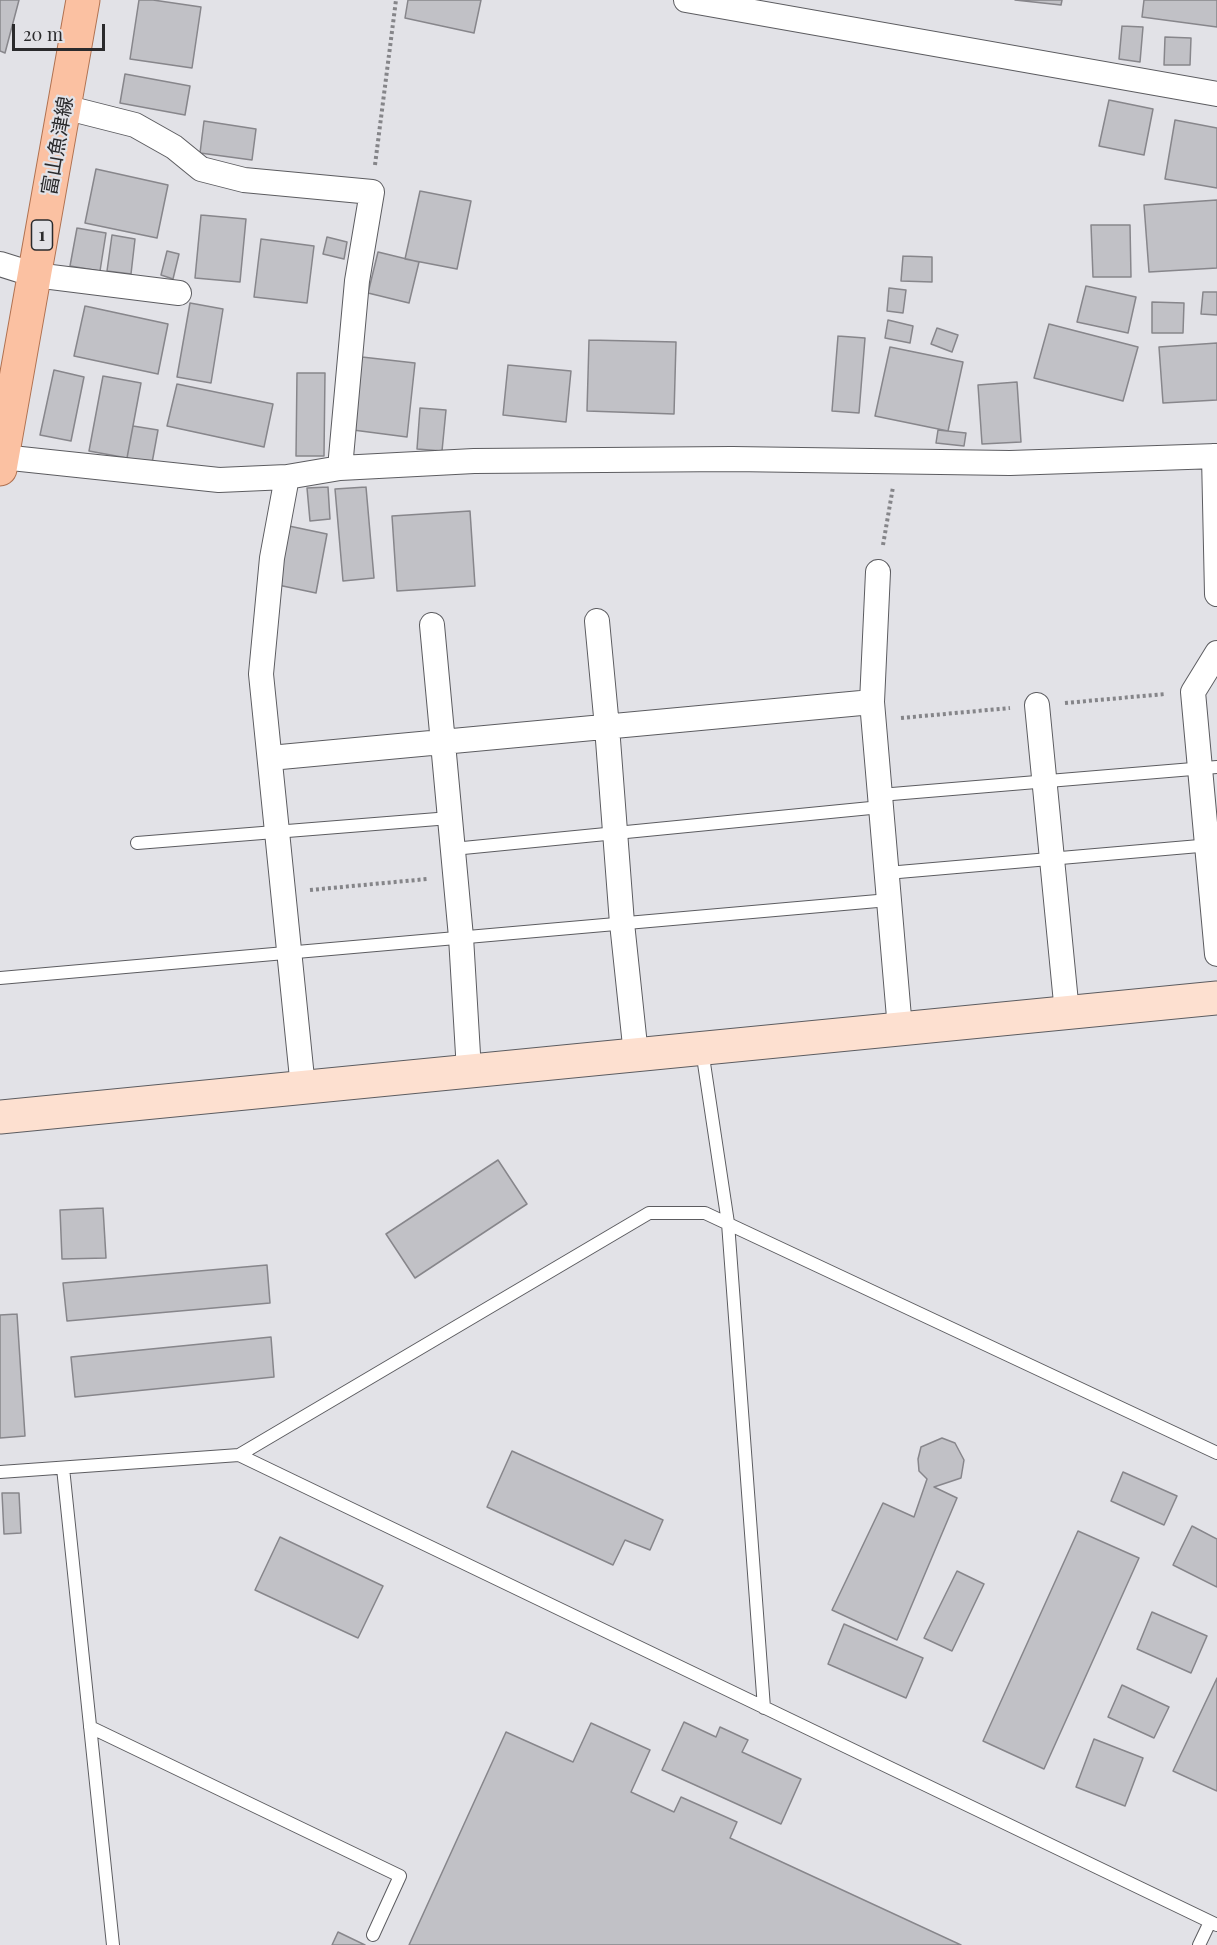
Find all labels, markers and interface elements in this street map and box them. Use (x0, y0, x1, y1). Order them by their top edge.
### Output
scale bar (15, 12, 108, 50)
text: 20 m (23, 22, 63, 46)
street label: 富山魚津線 (37, 95, 79, 197)
road number: 1 (32, 220, 52, 250)

